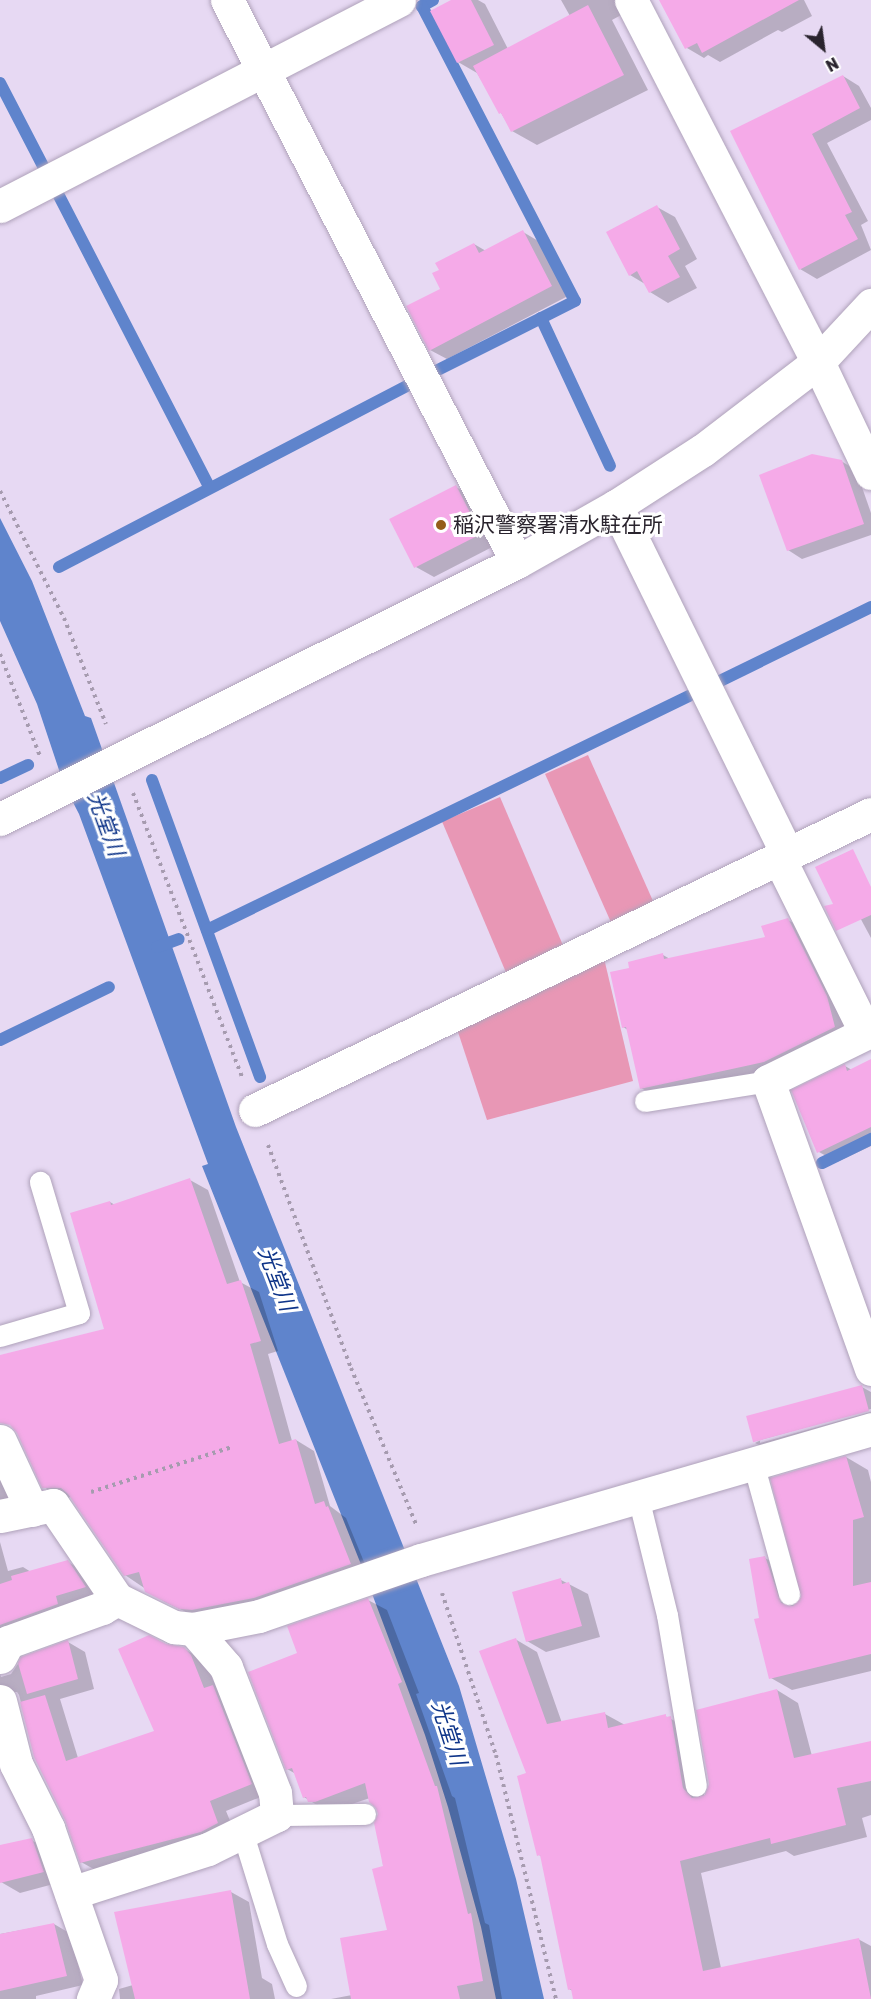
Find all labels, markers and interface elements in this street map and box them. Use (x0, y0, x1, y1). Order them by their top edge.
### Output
north arrow (793, 18, 853, 78)
text: N (822, 53, 842, 75)
place label: 稲沢警察署清水駐在所 (453, 512, 663, 538)
marker: 稲沢警察署清水駐在所 (434, 518, 448, 532)
water label: 光堂川 (82, 788, 130, 860)
water label: 光堂川 (253, 1243, 301, 1315)
water label: 光堂川 (426, 1698, 472, 1768)

